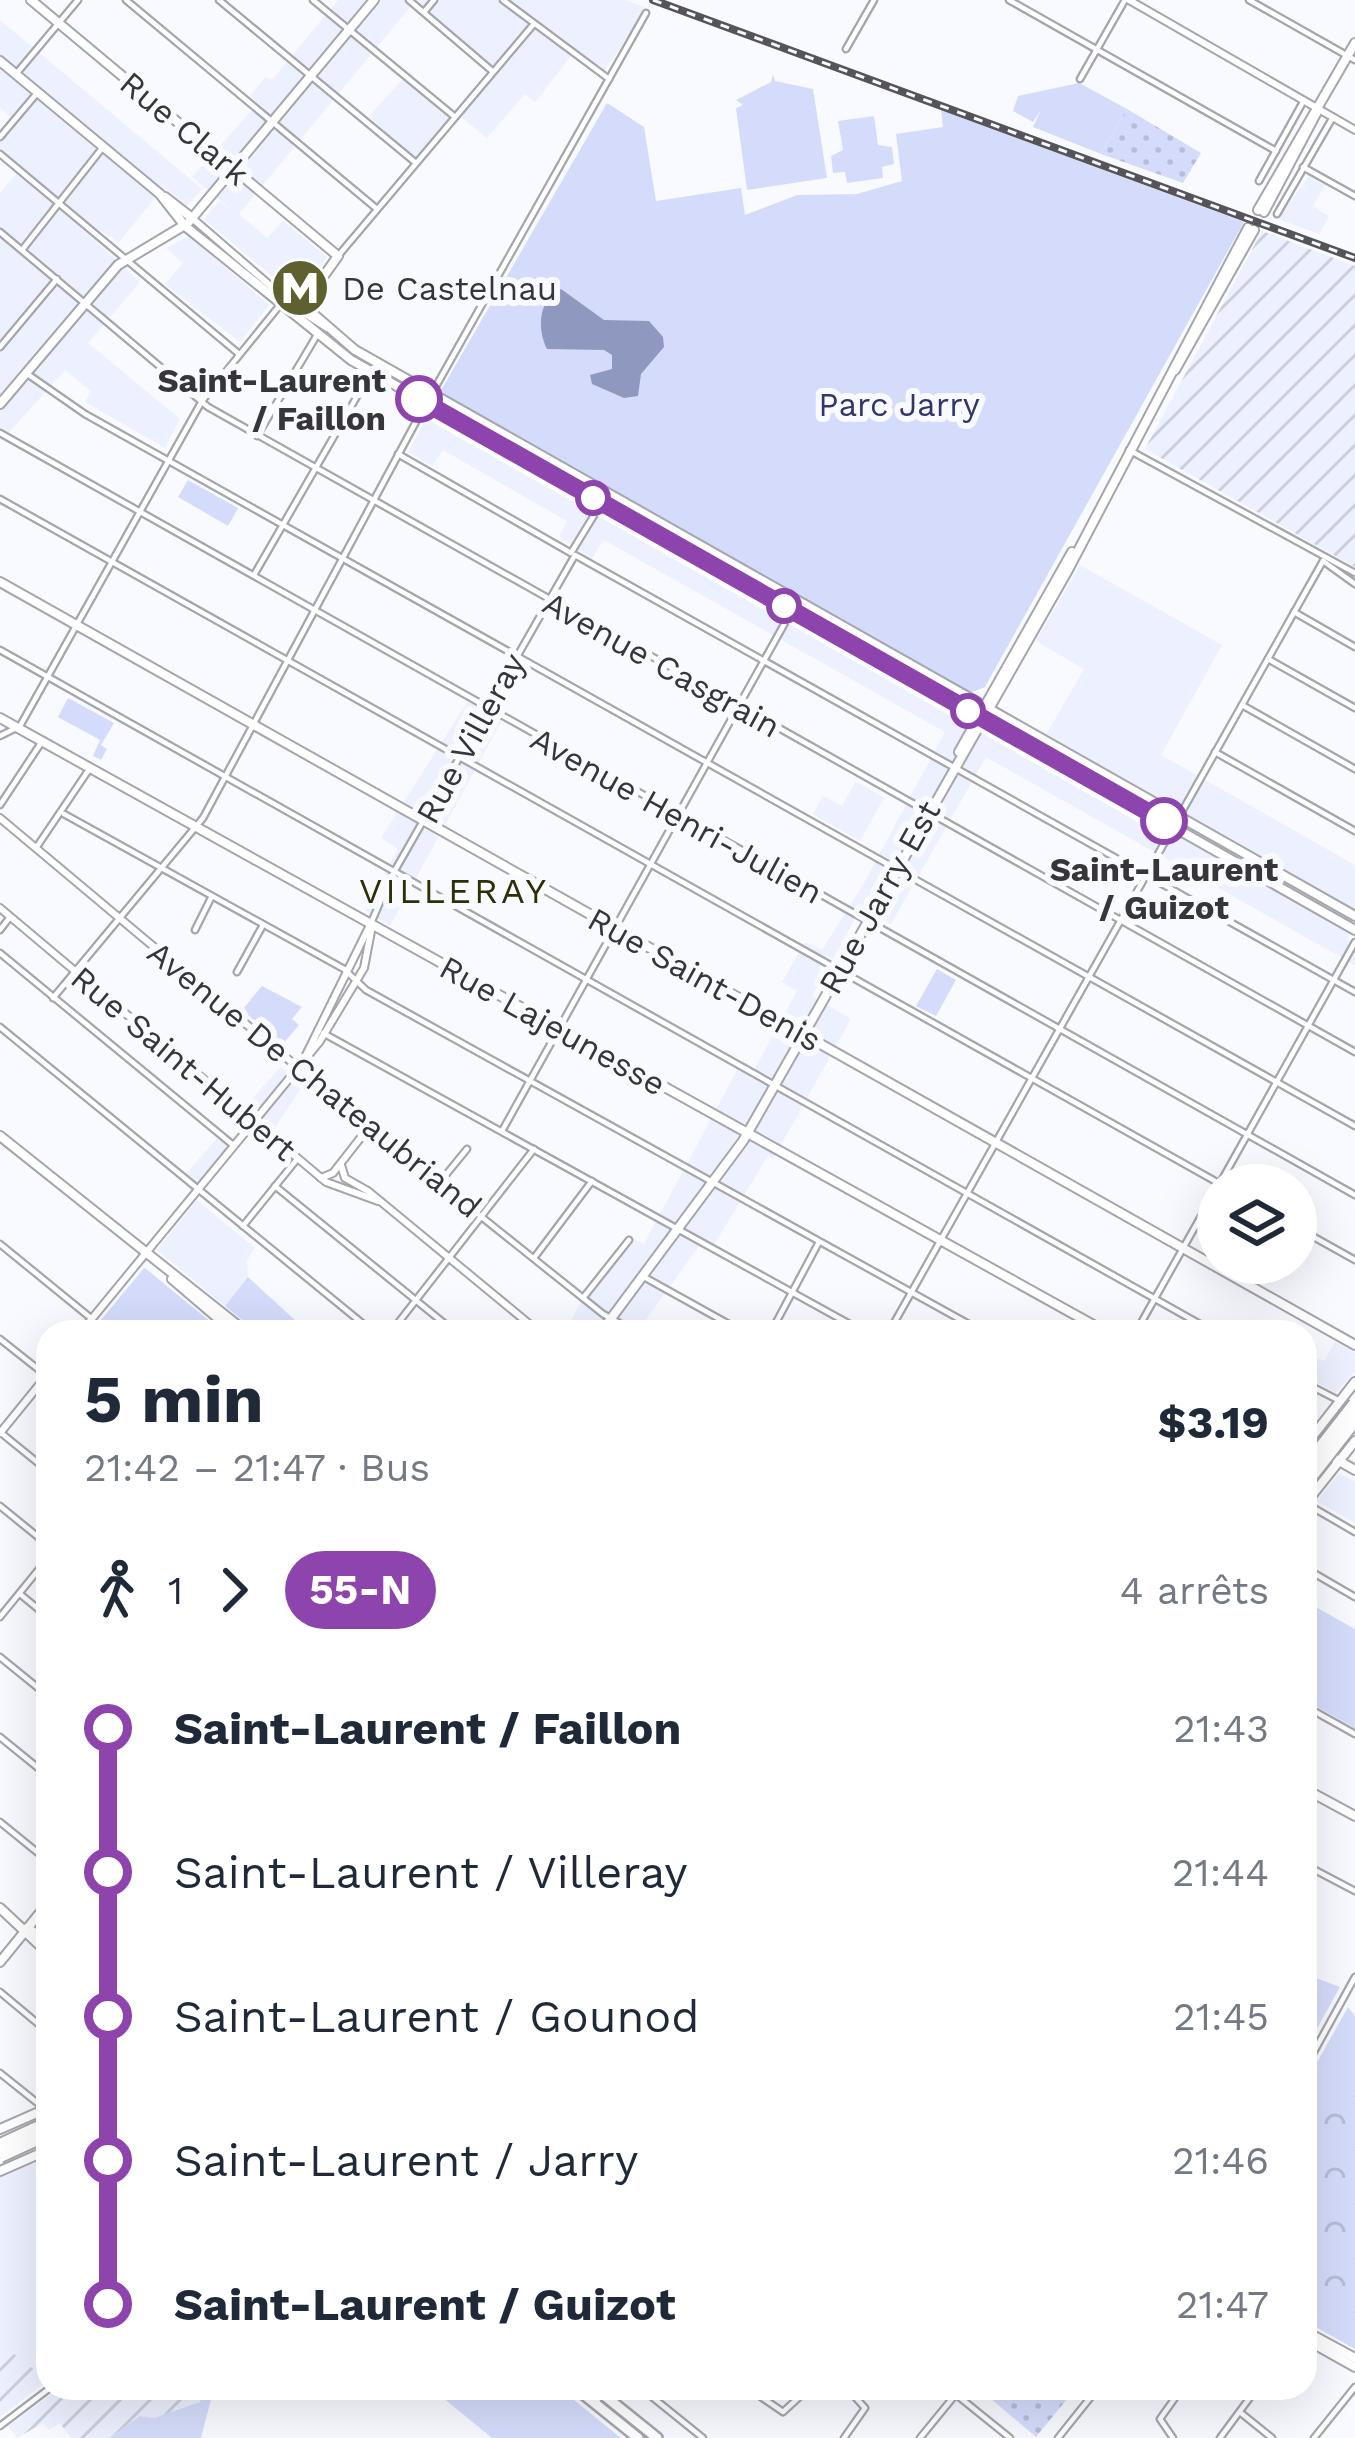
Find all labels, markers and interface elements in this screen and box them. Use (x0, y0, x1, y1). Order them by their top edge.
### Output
street label: Rue Clark (112, 63, 257, 193)
metro station icon: De Castelnau (269, 257, 331, 319)
place label: De Castelnau (342, 269, 557, 308)
place label: Saint-Laurent / Faillon (157, 361, 387, 438)
marker: Saint-Laurent / Faillon (397, 377, 441, 421)
park label: Parc Jarry (818, 385, 980, 424)
unlabelled marker (577, 482, 609, 514)
street label: Avenue Casgrain (536, 583, 787, 746)
unlabelled marker (768, 590, 800, 622)
street label: Rue Villeray (408, 646, 533, 830)
unlabelled marker (952, 695, 984, 727)
street label: Avenue Henri-Julien (524, 719, 829, 912)
street label: Rue Jarry Est (810, 794, 949, 1001)
marker: Saint-Laurent / Guizot (1142, 799, 1186, 843)
place label: Saint-Laurent / Guizot (1050, 850, 1279, 927)
district label: VILLERAY (359, 870, 549, 912)
street label: Rue Saint-Denis (581, 899, 828, 1060)
street label: Avenue De Chateaubriand (140, 933, 489, 1226)
street label: Rue Lajeunesse (433, 947, 672, 1104)
street label: Rue Saint-Hubert (63, 958, 304, 1169)
map controls (1197, 1164, 1317, 1284)
button: layers (1197, 1164, 1317, 1284)
text: 5 min (84, 1361, 264, 1438)
text: $3.19 (1158, 1396, 1269, 1449)
text: 21:42 – 21:47 · Bus (84, 1445, 430, 1490)
icon: walk (84, 1557, 150, 1623)
icon: forward (201, 1557, 267, 1623)
text: 55-N (309, 1565, 412, 1614)
text: 1 (168, 1568, 183, 1613)
text: 4 arrêts (1120, 1568, 1269, 1613)
text: Saint-Laurent / Faillon (174, 1702, 681, 1755)
text: 21:43 (1173, 1706, 1269, 1751)
text: Saint-Laurent / Villeray (174, 1846, 687, 1899)
text: 21:44 (1172, 1850, 1269, 1895)
text: Saint-Laurent / Gounod (174, 1990, 700, 2043)
text: 21:45 (1173, 1994, 1269, 2039)
text: Saint-Laurent / Jarry (174, 2134, 638, 2187)
text: 21:46 (1172, 2138, 1269, 2183)
text: Saint-Laurent / Guizot (174, 2278, 676, 2331)
text: 21:47 (1176, 2282, 1269, 2327)

